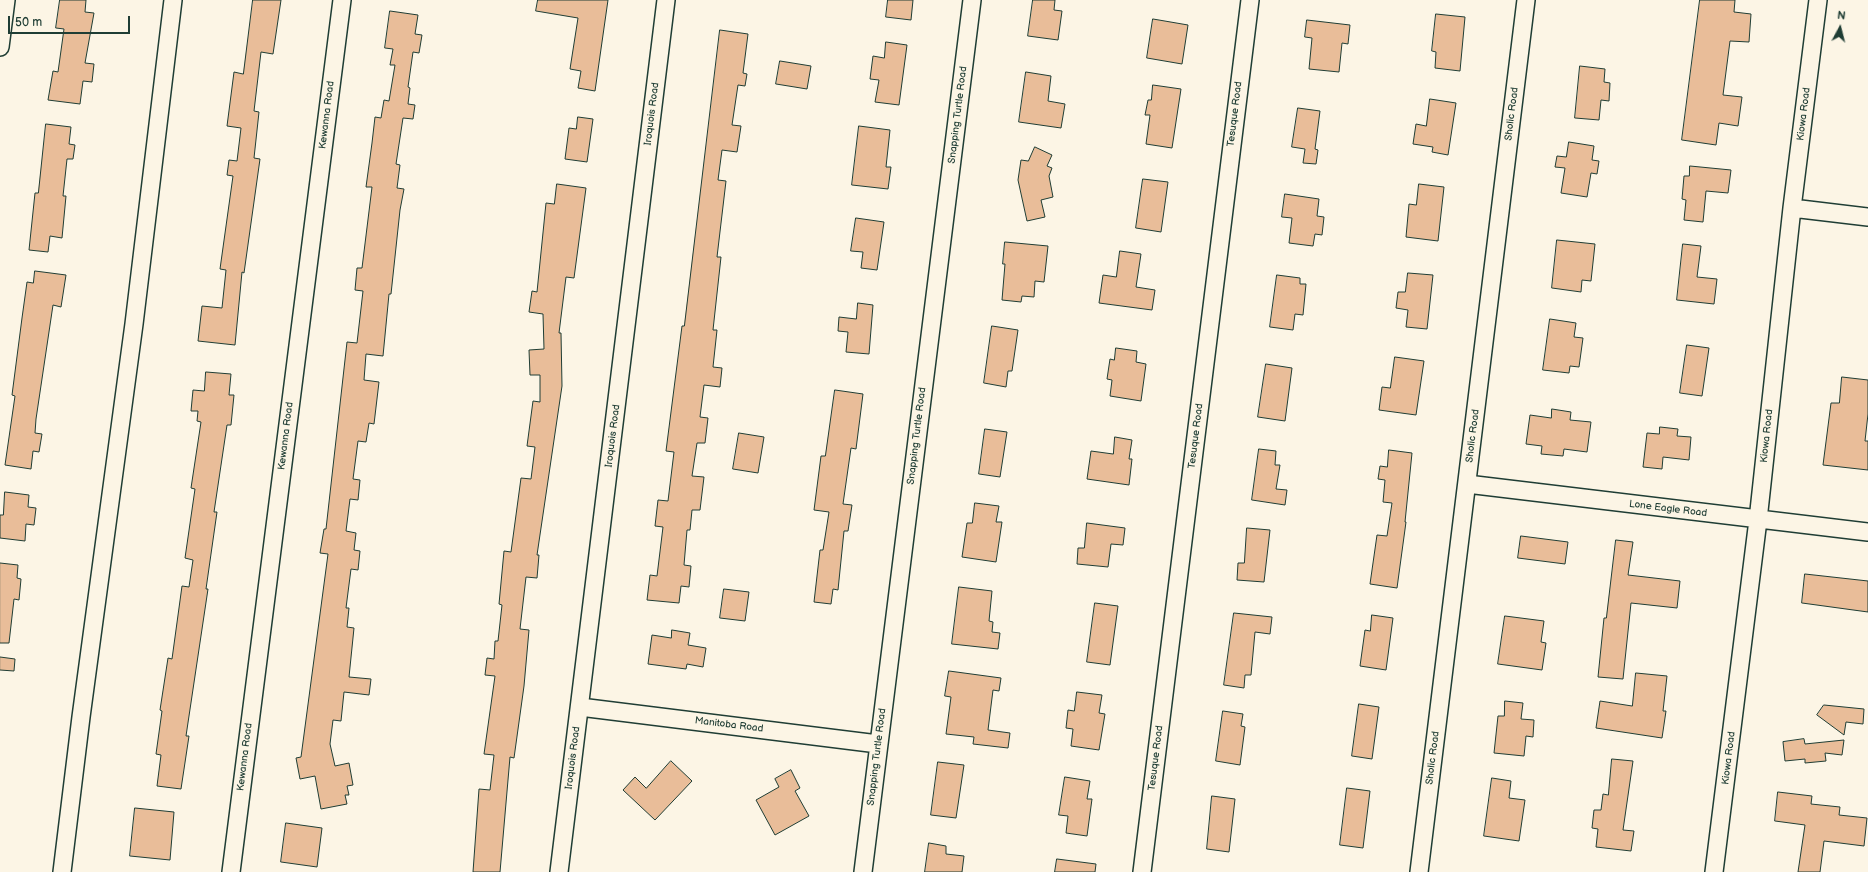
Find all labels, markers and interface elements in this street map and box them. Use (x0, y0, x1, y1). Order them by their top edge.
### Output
scale bar (10, 8, 132, 34)
north arrow (1820, 8, 1860, 48)
text: N (1837, 9, 1846, 23)
text: 50 m (15, 15, 42, 30)
street label: Snapping Turtle Road (946, 66, 970, 164)
street label: Kewanna Road (317, 80, 337, 150)
street label: Tesuque Road (1225, 81, 1245, 147)
street label: Iroquois Road (642, 82, 662, 146)
street label: Sholic Road (1503, 86, 1521, 142)
street label: Kiowa Road (1795, 87, 1813, 141)
street label: Snapping Turtle Road (905, 387, 929, 485)
street label: Kewanna Road (276, 401, 296, 471)
street label: Tesuque Road (1186, 403, 1206, 469)
street label: Iroquois Road (603, 404, 623, 468)
street label: Sholic Road (1464, 408, 1482, 464)
street label: Kiowa Road (1758, 409, 1776, 463)
street label: Lone Eagle Road (1628, 498, 1708, 520)
street label: Snapping Turtle Road (865, 708, 889, 806)
street label: Manitoba Road (694, 715, 764, 735)
street label: Kewanna Road (235, 722, 255, 792)
street label: Tesuque Road (1146, 725, 1166, 791)
street label: Iroquois Road (563, 726, 583, 790)
street label: Sholic Road (1424, 730, 1442, 786)
street label: Kiowa Road (1720, 731, 1738, 785)

